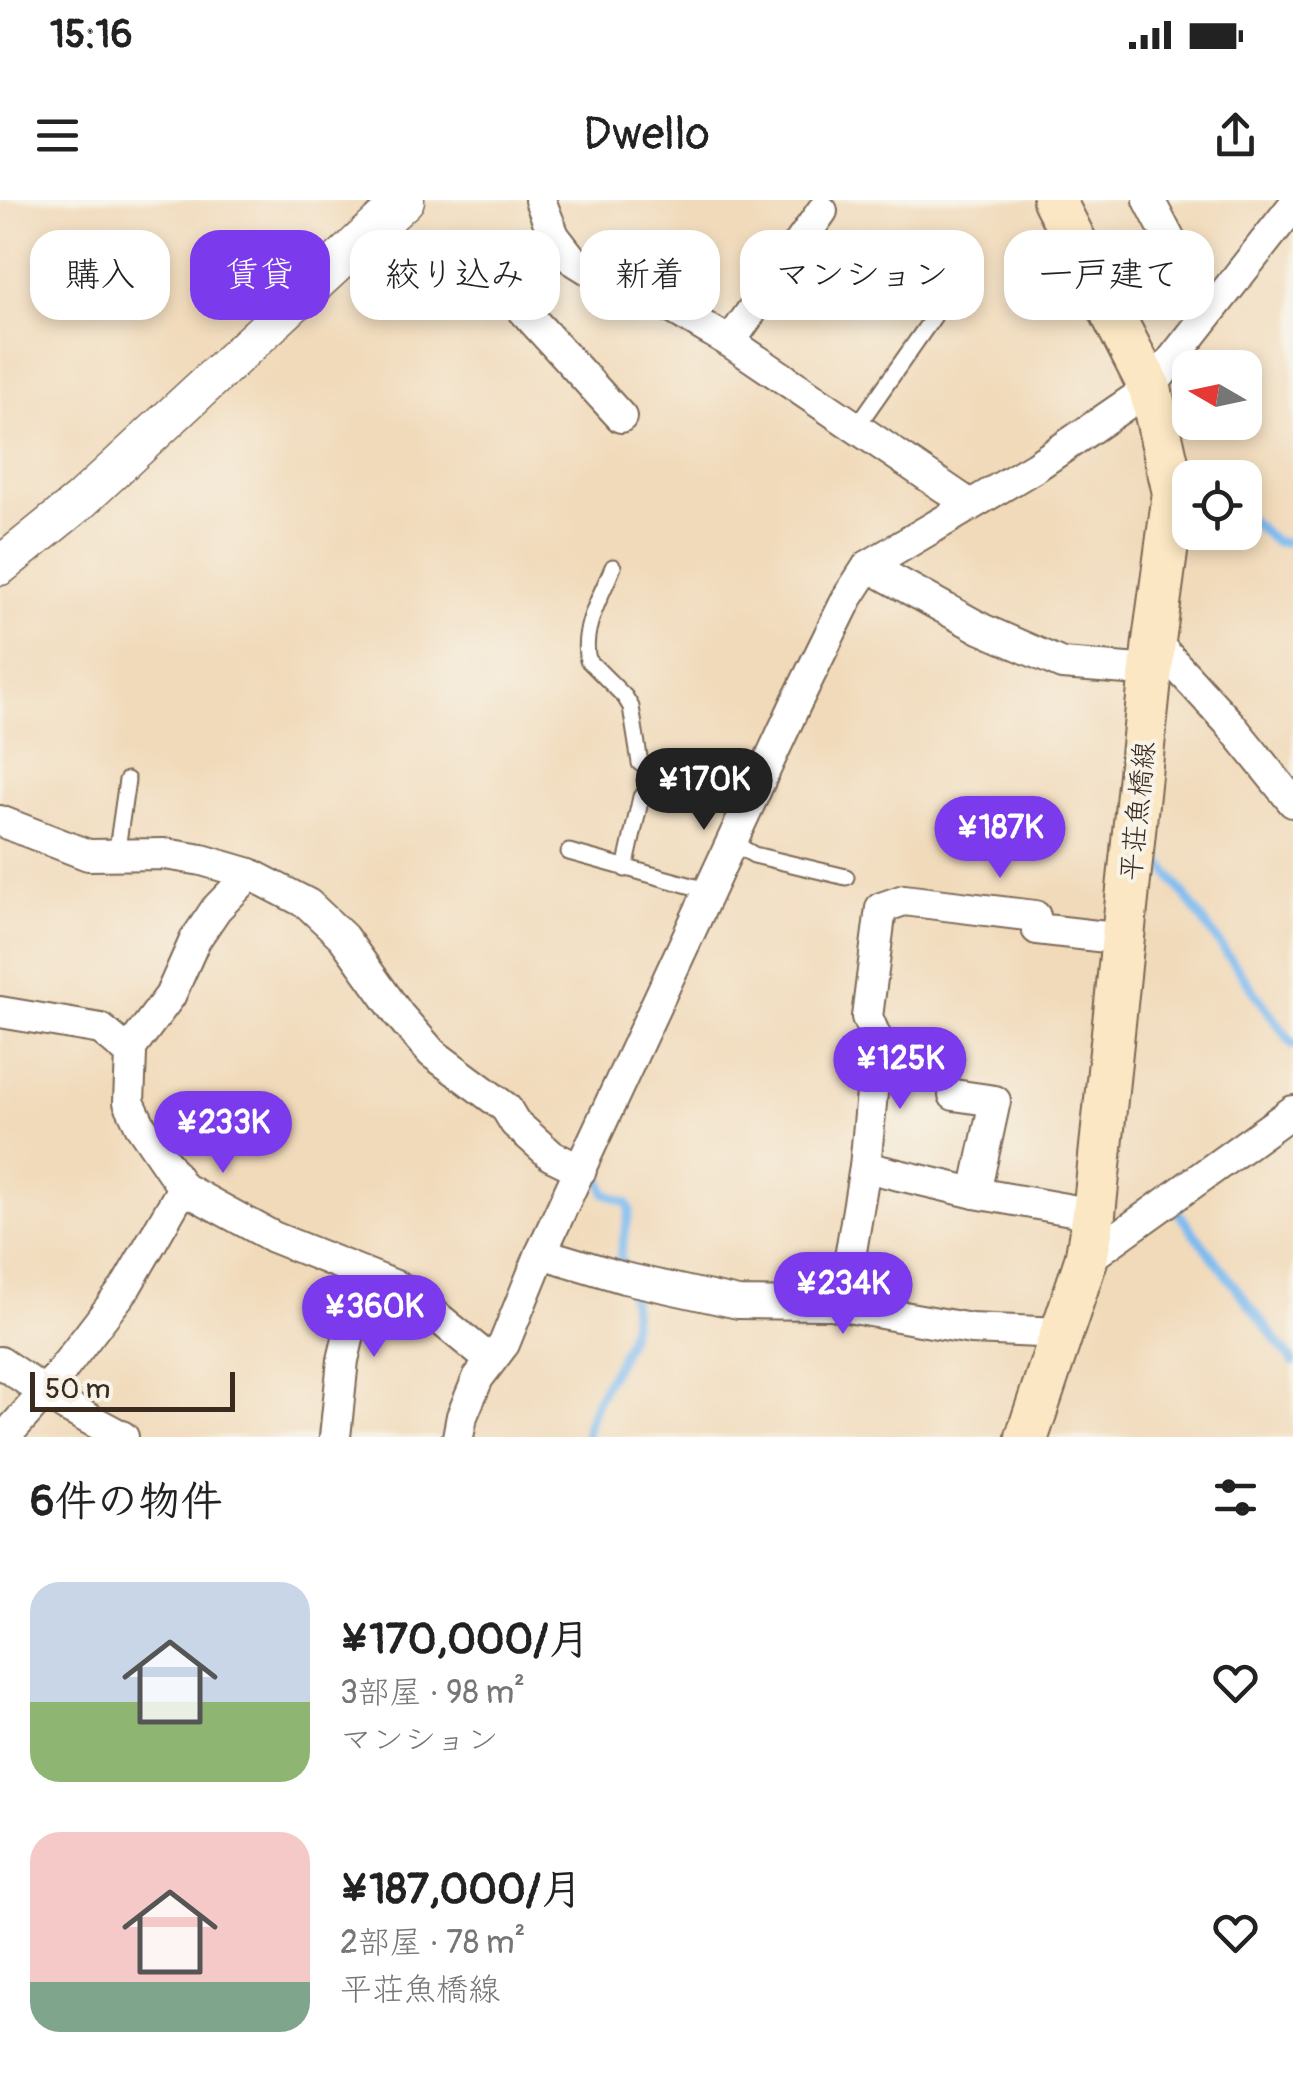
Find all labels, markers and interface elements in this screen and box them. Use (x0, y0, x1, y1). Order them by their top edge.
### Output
text: 15:16 (50, 11, 133, 59)
text: Dwello (583, 107, 710, 163)
icon: menu (30, 108, 85, 163)
icon: share (1208, 108, 1263, 163)
chip: 購入 (30, 230, 170, 320)
chip: 賃貸 (190, 230, 330, 320)
chip: 絞り込み (350, 230, 560, 320)
chip: 新着 (580, 230, 720, 320)
chip: マンション (740, 230, 984, 320)
chip: 一戸建て (1004, 230, 1214, 320)
north arrow (1172, 350, 1262, 440)
map controls (1172, 350, 1262, 550)
button: locate (1172, 460, 1262, 550)
street label: 平荘魚橋線 (1114, 740, 1163, 883)
pin: ¥170K (634, 748, 774, 833)
text: ¥170K (658, 760, 750, 800)
pin: ¥187K (930, 796, 1070, 881)
text: ¥187K (956, 808, 1044, 848)
pin: ¥125K (830, 1027, 970, 1112)
text: ¥125K (855, 1039, 945, 1079)
pin: ¥233K (153, 1091, 293, 1176)
text: ¥233K (176, 1103, 270, 1143)
pin: ¥234K (773, 1252, 913, 1337)
text: ¥234K (796, 1264, 890, 1304)
pin: ¥360K (304, 1275, 444, 1360)
text: ¥360K (324, 1287, 424, 1327)
scale bar (30, 1367, 235, 1412)
text: 50 m (45, 1372, 110, 1407)
icon: filters (1208, 1470, 1263, 1525)
text: 6件の物件 (30, 1476, 222, 1528)
text: ¥170,000/月 (340, 1614, 590, 1666)
icon: home (110, 1622, 230, 1742)
icon: heart (1208, 1655, 1263, 1710)
text: 3部屋 · 98 m² (340, 1673, 525, 1713)
text: マンション (340, 1720, 499, 1760)
text: ¥187,000/月 (340, 1864, 583, 1916)
icon: home (110, 1872, 230, 1992)
icon: heart (1208, 1905, 1263, 1960)
text: 2部屋 · 78 m² (340, 1923, 525, 1963)
text: 平荘魚橋線 (340, 1970, 500, 2010)

